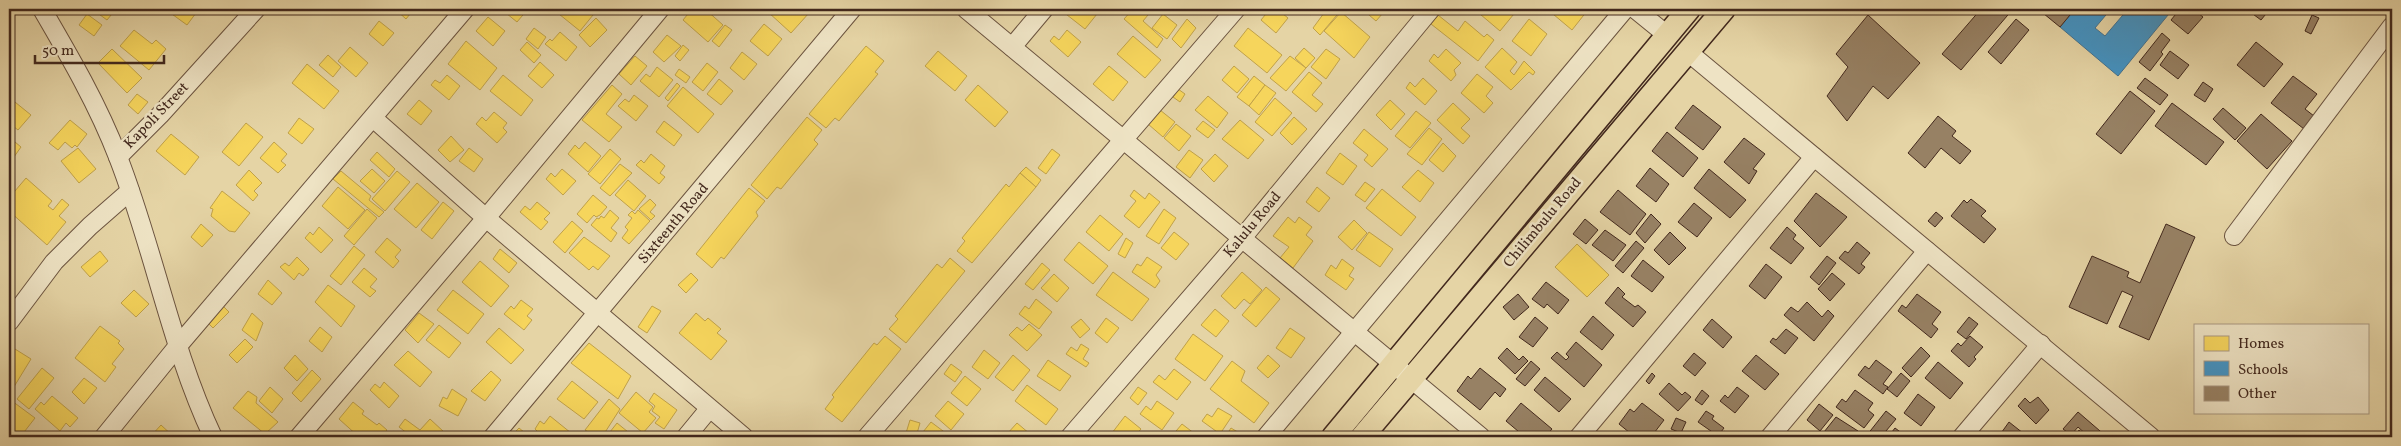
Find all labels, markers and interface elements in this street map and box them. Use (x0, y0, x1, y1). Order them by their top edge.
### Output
scale bar (35, 32, 164, 64)
text: 50 m (42, 41, 74, 62)
street label: Kapoli Street (120, 78, 194, 154)
street label: Chilimbulu Road (1499, 173, 1587, 273)
street label: Sixteenth Road (634, 179, 714, 269)
street label: Kalulu Road (1219, 187, 1287, 263)
legend (2194, 324, 2368, 414)
text: Homes (2238, 334, 2284, 355)
text: Schools (2238, 360, 2288, 381)
text: Other (2238, 384, 2277, 405)

